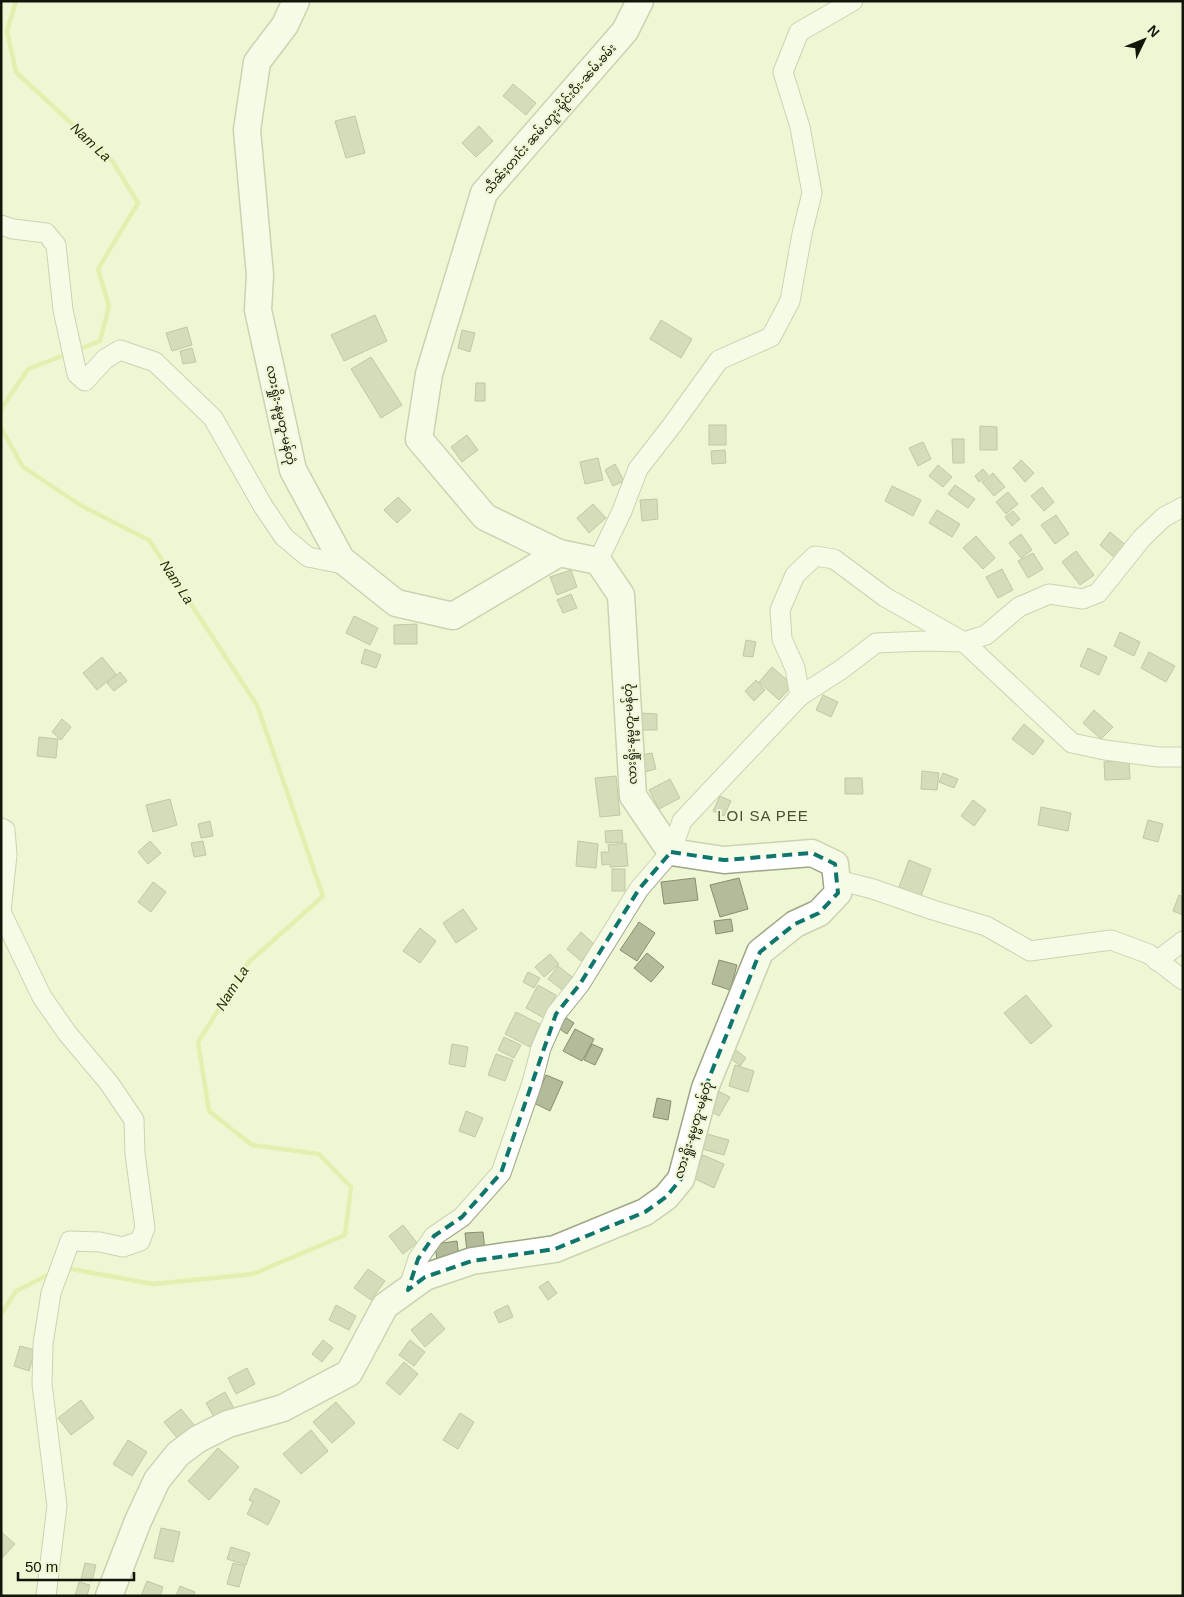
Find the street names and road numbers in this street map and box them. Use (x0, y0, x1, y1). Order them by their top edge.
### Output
street label: သဵၼ်ႈတၢင်း ၼမ်ႉတူႈ-မိူင်းဝီး-ၼမ်ႉၶမ်း (480, 40, 621, 199)
street label: လားရှိုး-နမ္မတူ-မန်တုံ (260, 364, 300, 467)
street label: လားရှိုး-နမ္မတူ-မန်တုံ (618, 683, 643, 785)
street label: လားရှိုး-နမ္မတူ-မန်တုံ (670, 1079, 718, 1181)

